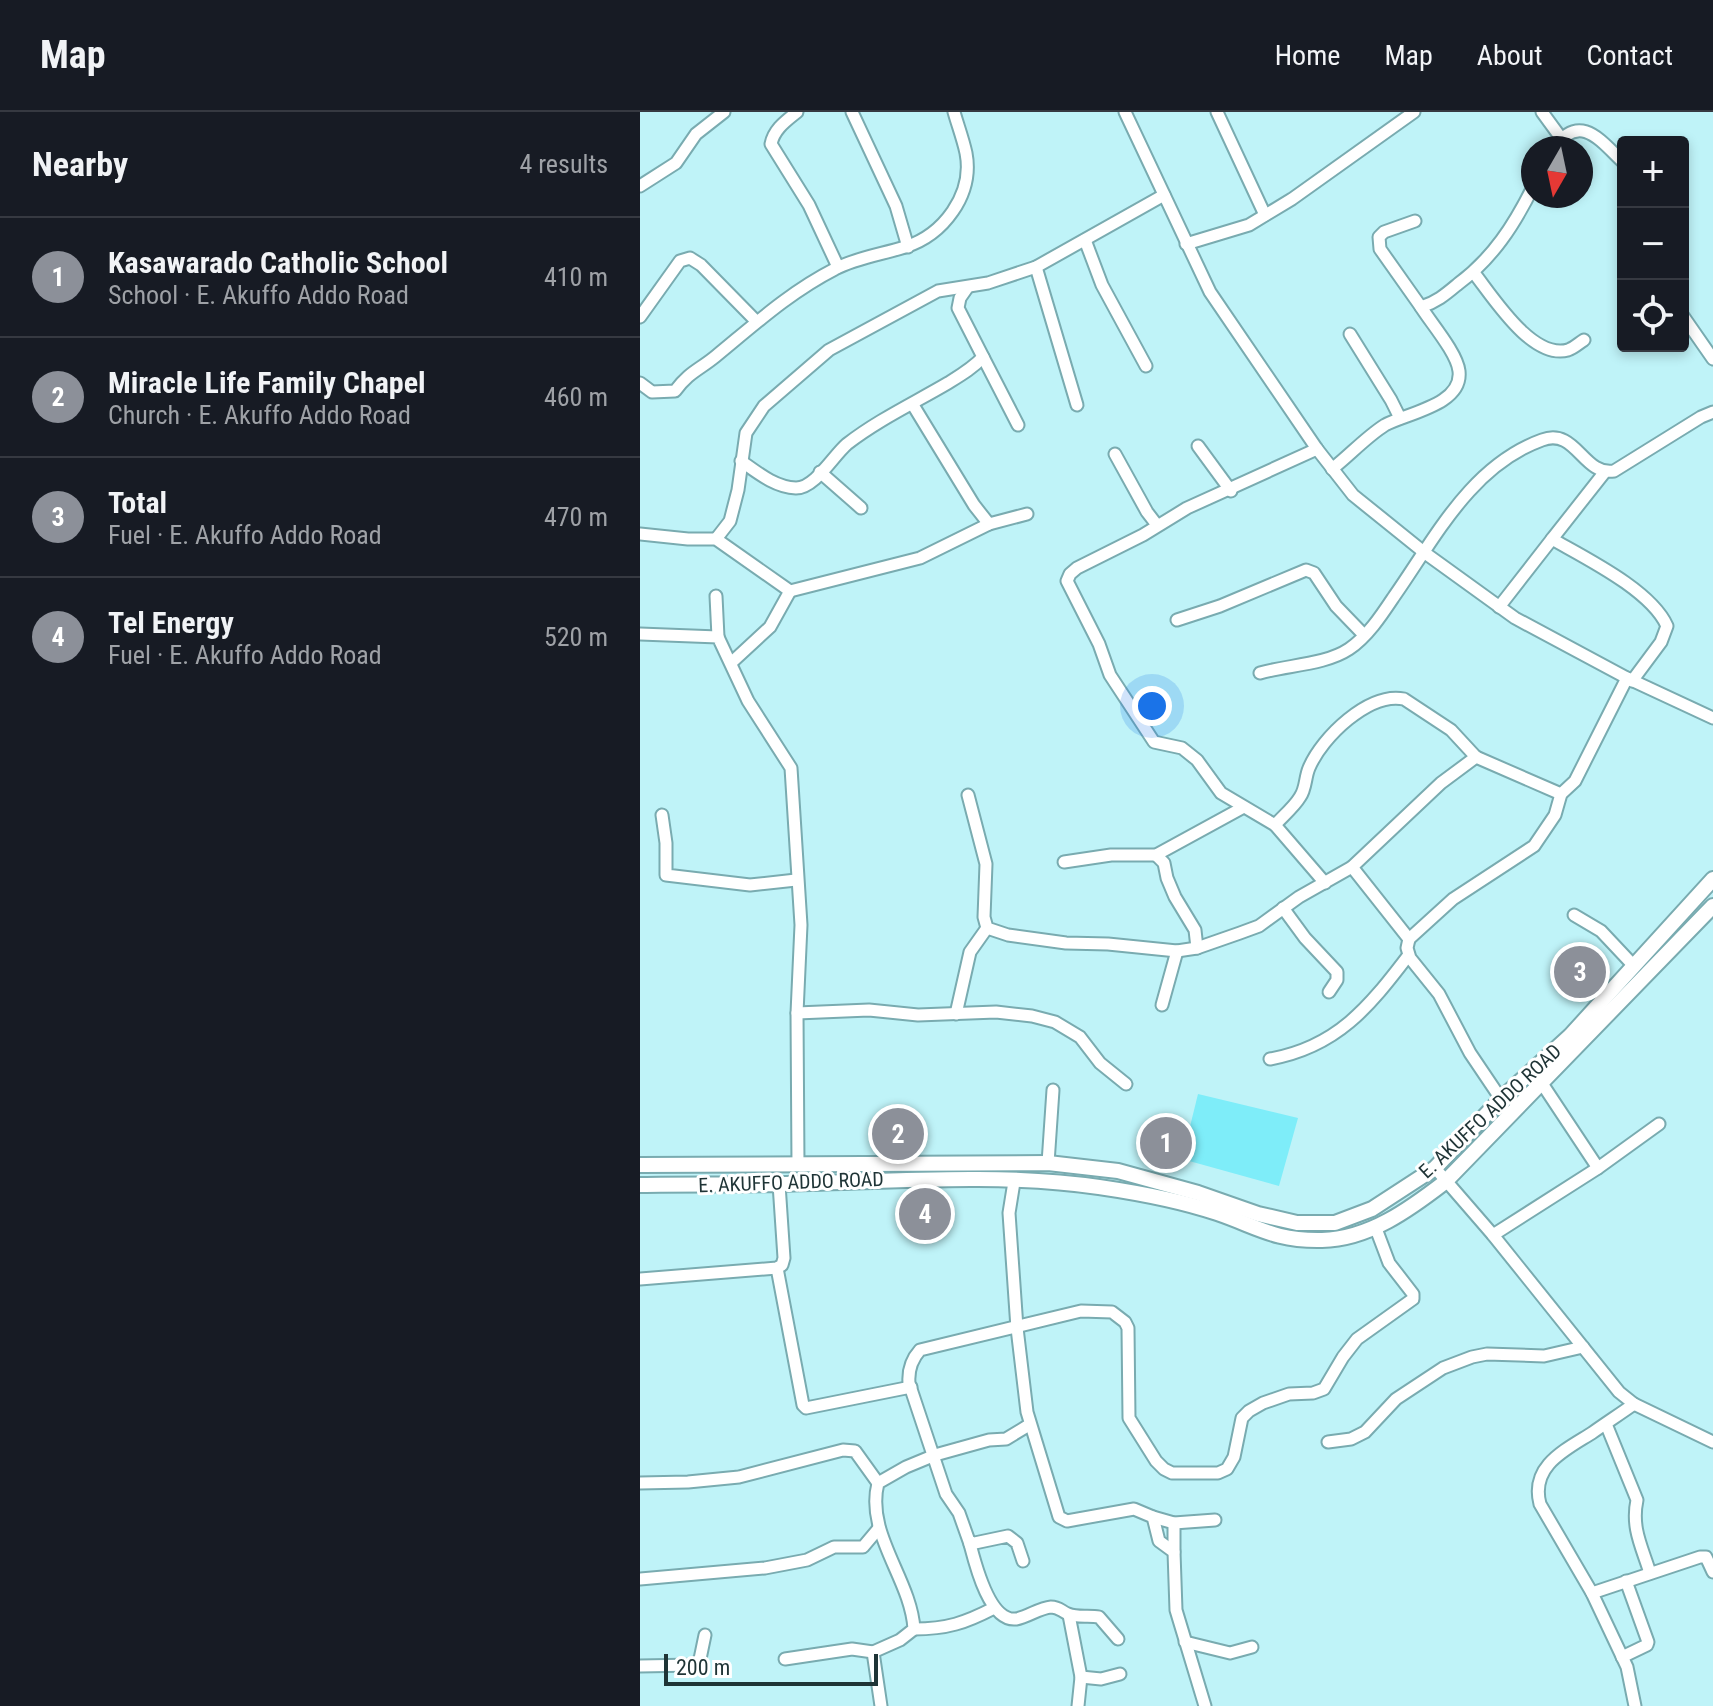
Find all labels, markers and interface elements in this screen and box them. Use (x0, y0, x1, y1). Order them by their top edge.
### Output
text: Map (40, 33, 106, 77)
text: Home (1275, 39, 1340, 72)
text: Map (1384, 39, 1433, 72)
text: About (1477, 39, 1543, 72)
text: Contact (1587, 39, 1673, 72)
north arrow (1521, 136, 1593, 208)
map controls (1617, 136, 1689, 352)
button: + (1617, 136, 1689, 208)
text: Nearby (32, 144, 128, 184)
text: 4 results (519, 149, 608, 179)
button: − (1617, 208, 1689, 280)
text: Kasawarado Catholic School (108, 245, 448, 280)
text: 1 (51, 262, 65, 292)
text: 410 m (544, 262, 608, 292)
text: School · E. Akuffo Addo Road (108, 280, 409, 310)
button: locate (1617, 280, 1689, 352)
text: Miracle Life Family Chapel (108, 365, 426, 400)
text: 2 (51, 382, 65, 412)
text: 460 m (544, 382, 608, 412)
text: Church · E. Akuffo Addo Road (108, 400, 411, 430)
text: Total (108, 485, 167, 520)
text: 3 (51, 502, 65, 532)
text: 470 m (544, 502, 608, 532)
text: Fuel · E. Akuffo Addo Road (108, 520, 382, 550)
text: Tel Energy (108, 605, 234, 640)
text: 4 (51, 622, 65, 652)
text: 520 m (544, 622, 608, 652)
text: Fuel · E. Akuffo Addo Road (108, 640, 382, 670)
your location (1132, 686, 1172, 726)
pin: 3 (1554, 942, 1606, 1002)
street label: E. AKUFFO ADDO ROAD (1414, 1039, 1566, 1183)
pin: 2 (872, 1104, 924, 1164)
pin: 1 (1140, 1113, 1192, 1173)
street label: E. AKUFFO ADDO ROAD (698, 1167, 884, 1197)
pin: 4 (899, 1184, 951, 1244)
scale bar (664, 1650, 878, 1686)
text: 200 m (676, 1655, 730, 1680)

